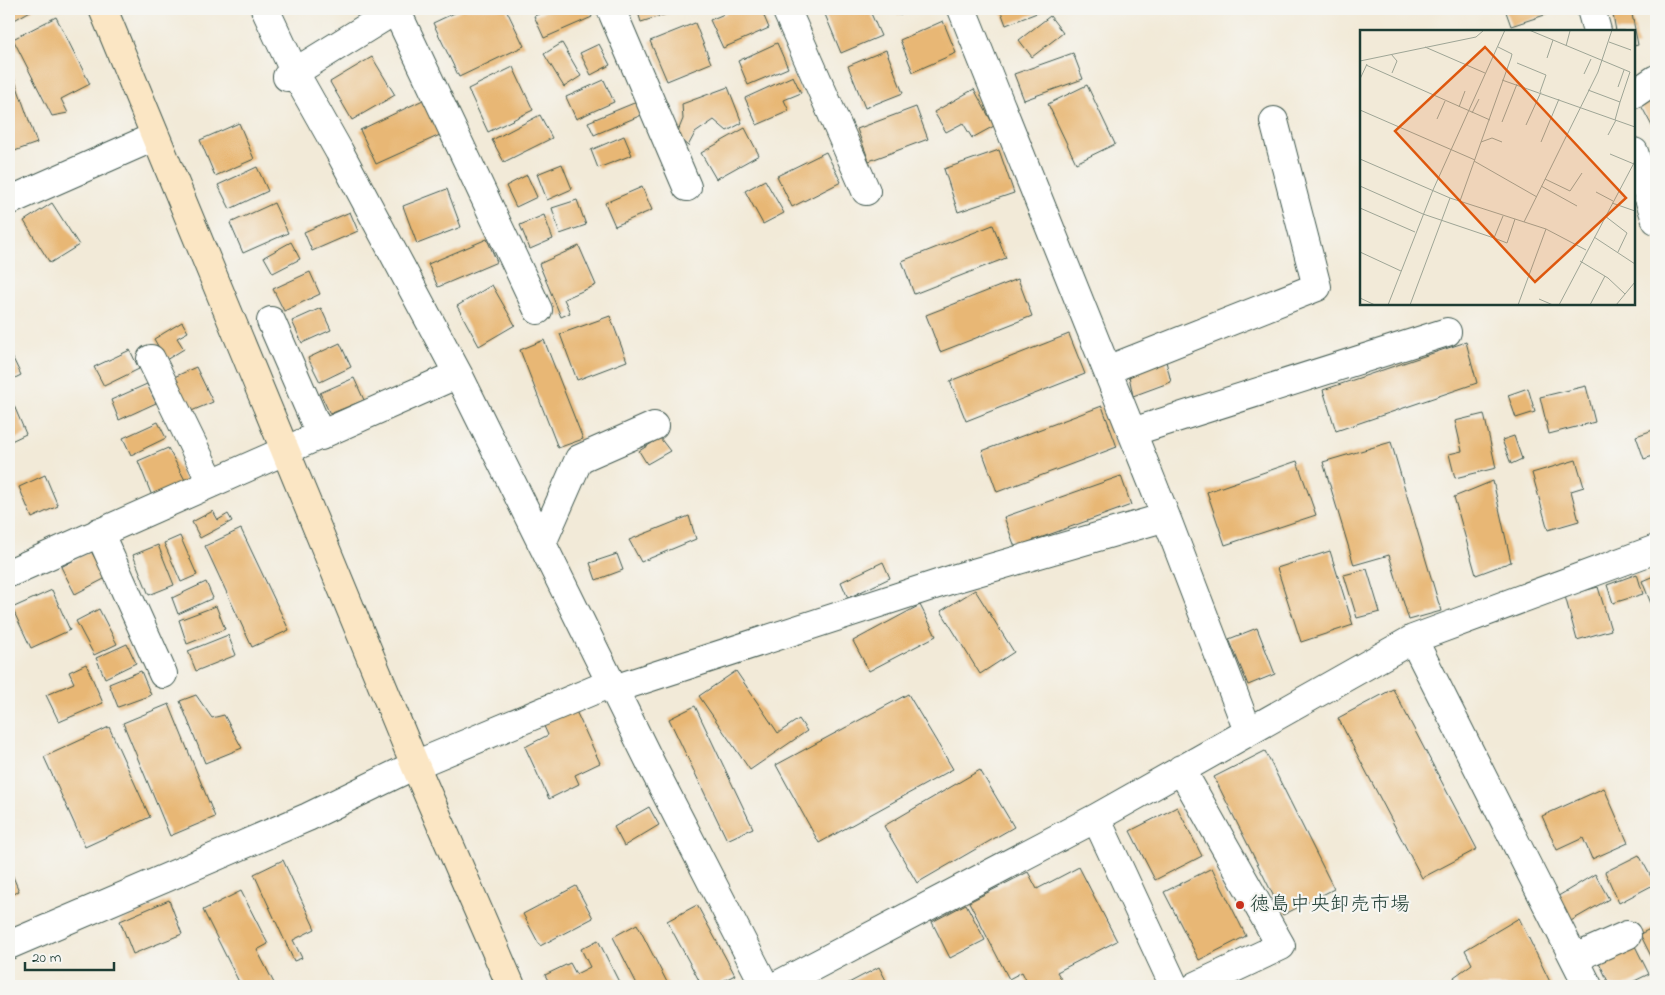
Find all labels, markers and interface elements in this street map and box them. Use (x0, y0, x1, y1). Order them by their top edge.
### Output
inset map (1360, 30, 1635, 305)
place label: 徳島中央卸売市場 (1250, 891, 1410, 920)
marker: 徳島中央卸売市場 (1234, 899, 1246, 911)
scale bar (25, 940, 114, 972)
text: 20 m (32, 947, 62, 969)

